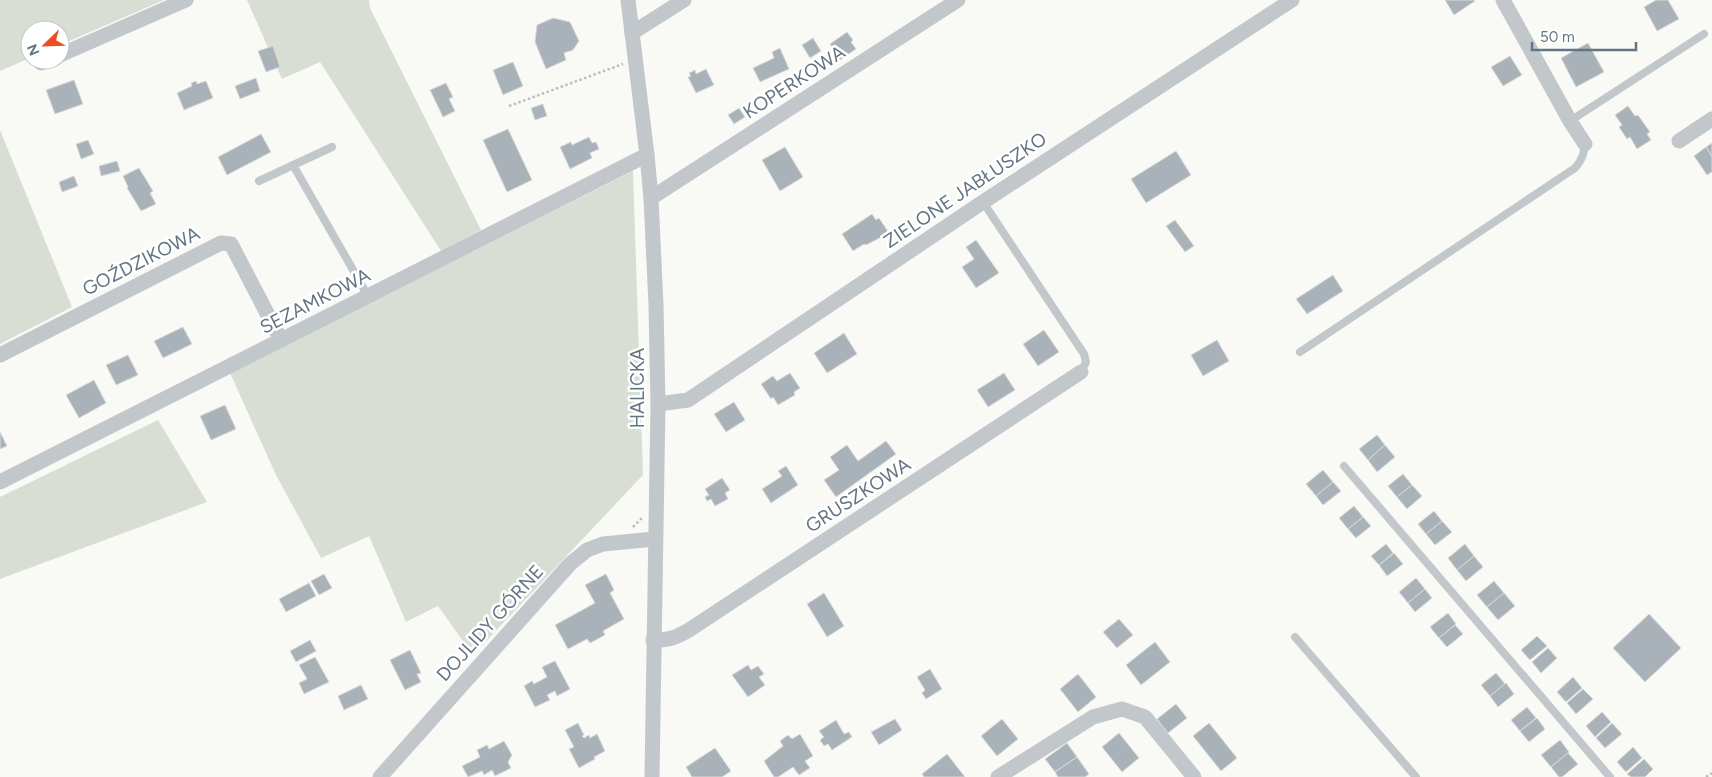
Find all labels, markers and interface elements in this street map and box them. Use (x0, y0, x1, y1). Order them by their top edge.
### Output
north arrow (20, 20, 70, 70)
scale bar (1532, 20, 1636, 52)
text: 50 m (1540, 28, 1575, 46)
street label: KOPERKOWA (739, 40, 849, 124)
text: N (24, 42, 43, 58)
street label: ZIELONE JABŁUSZKO (879, 127, 1051, 253)
street label: GOŹDZIKOWA (79, 222, 204, 300)
street label: SEZAMKOWA (256, 263, 374, 339)
street label: HALICKA (626, 348, 649, 428)
street label: GRUSZKOWA (801, 453, 915, 537)
street label: DOJLIDY GÓRNE (432, 560, 548, 686)

